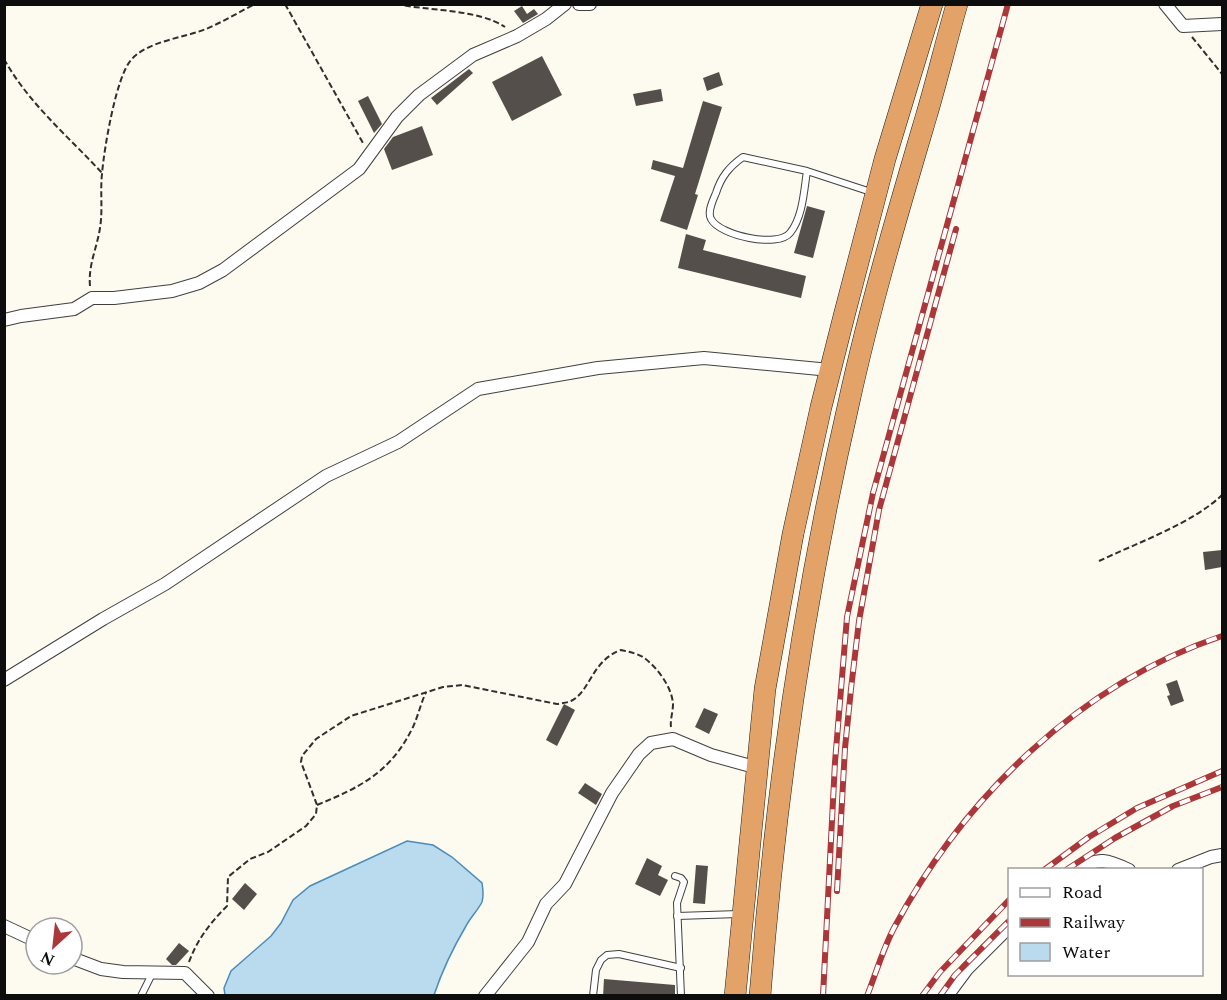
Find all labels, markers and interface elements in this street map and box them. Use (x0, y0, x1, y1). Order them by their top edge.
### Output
legend (1008, 868, 1203, 976)
text: Road (1062, 879, 1103, 906)
text: Railway (1062, 909, 1126, 936)
north arrow (24, 916, 84, 976)
text: Water (1062, 939, 1110, 966)
text: N (36, 945, 59, 972)

